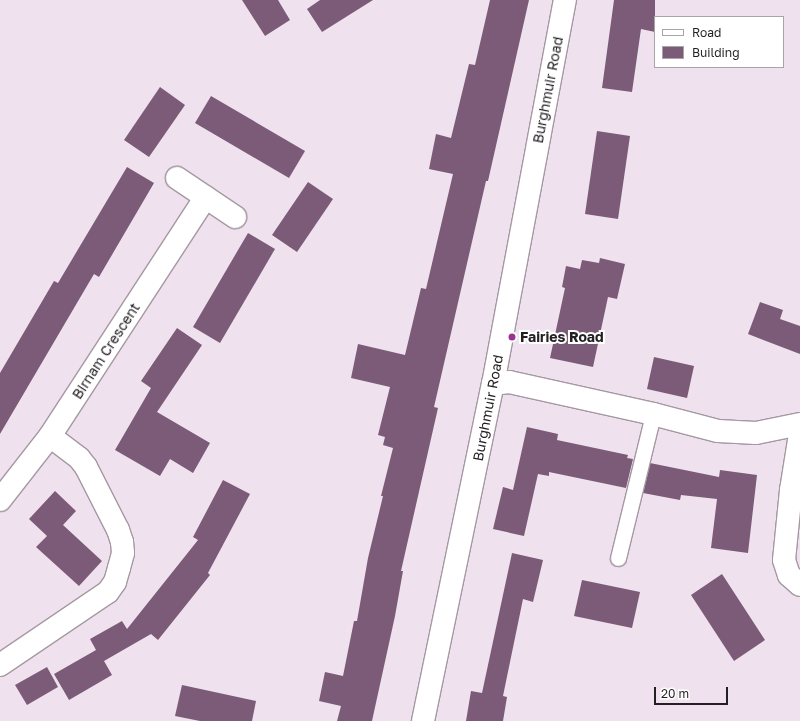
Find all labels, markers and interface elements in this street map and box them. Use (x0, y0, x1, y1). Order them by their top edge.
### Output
legend (654, 16, 784, 68)
text: Road (692, 25, 721, 40)
street label: Burghmuir Road (529, 35, 567, 145)
text: Building (692, 45, 740, 60)
street label: Birnam Crescent (69, 300, 143, 402)
place label: Fairies Road (520, 329, 604, 345)
marker: Fairies Road (507, 332, 517, 342)
street label: Burghmuir Road (469, 353, 507, 463)
scale bar (656, 679, 730, 705)
text: 20 m (661, 686, 689, 701)

